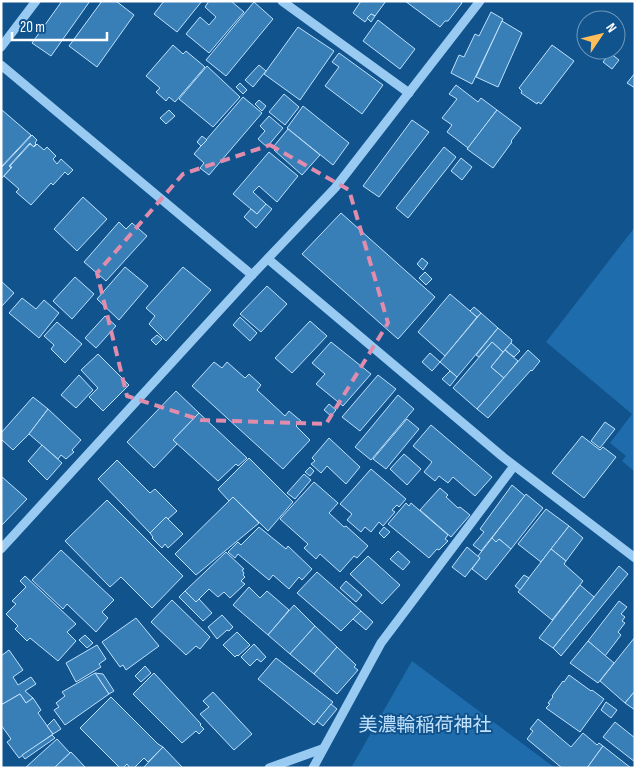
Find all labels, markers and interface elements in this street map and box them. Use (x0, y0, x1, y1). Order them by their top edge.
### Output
scale bar (12, 10, 108, 42)
north arrow (576, 10, 626, 60)
text: 20 m (20, 18, 45, 37)
text: N (602, 20, 620, 36)
park label: 美濃輪稲荷神社 (358, 714, 492, 737)

